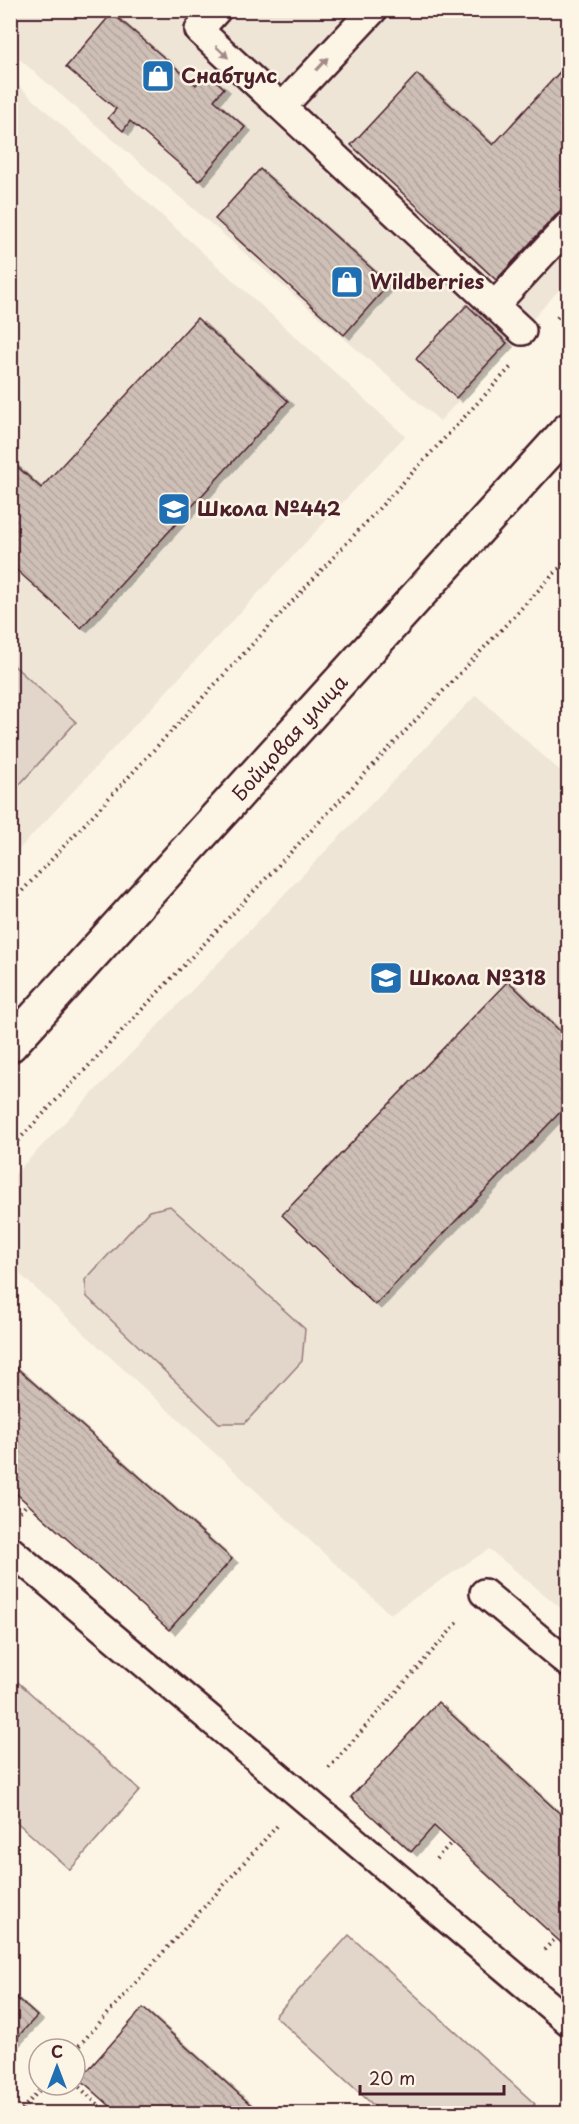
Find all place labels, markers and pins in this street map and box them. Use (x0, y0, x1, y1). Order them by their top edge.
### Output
shop icon: Снабтулс (140, 58, 176, 94)
place label: Снабтулс (181, 60, 277, 90)
shop icon: Wildberries (329, 264, 365, 300)
place label: Wildberries (370, 266, 485, 296)
school or university icon: Школа №442 (156, 491, 192, 527)
place label: Школа №442 (197, 493, 341, 523)
school or university icon: Школа №318 (368, 960, 404, 996)
place label: Школа №318 (409, 962, 546, 992)

